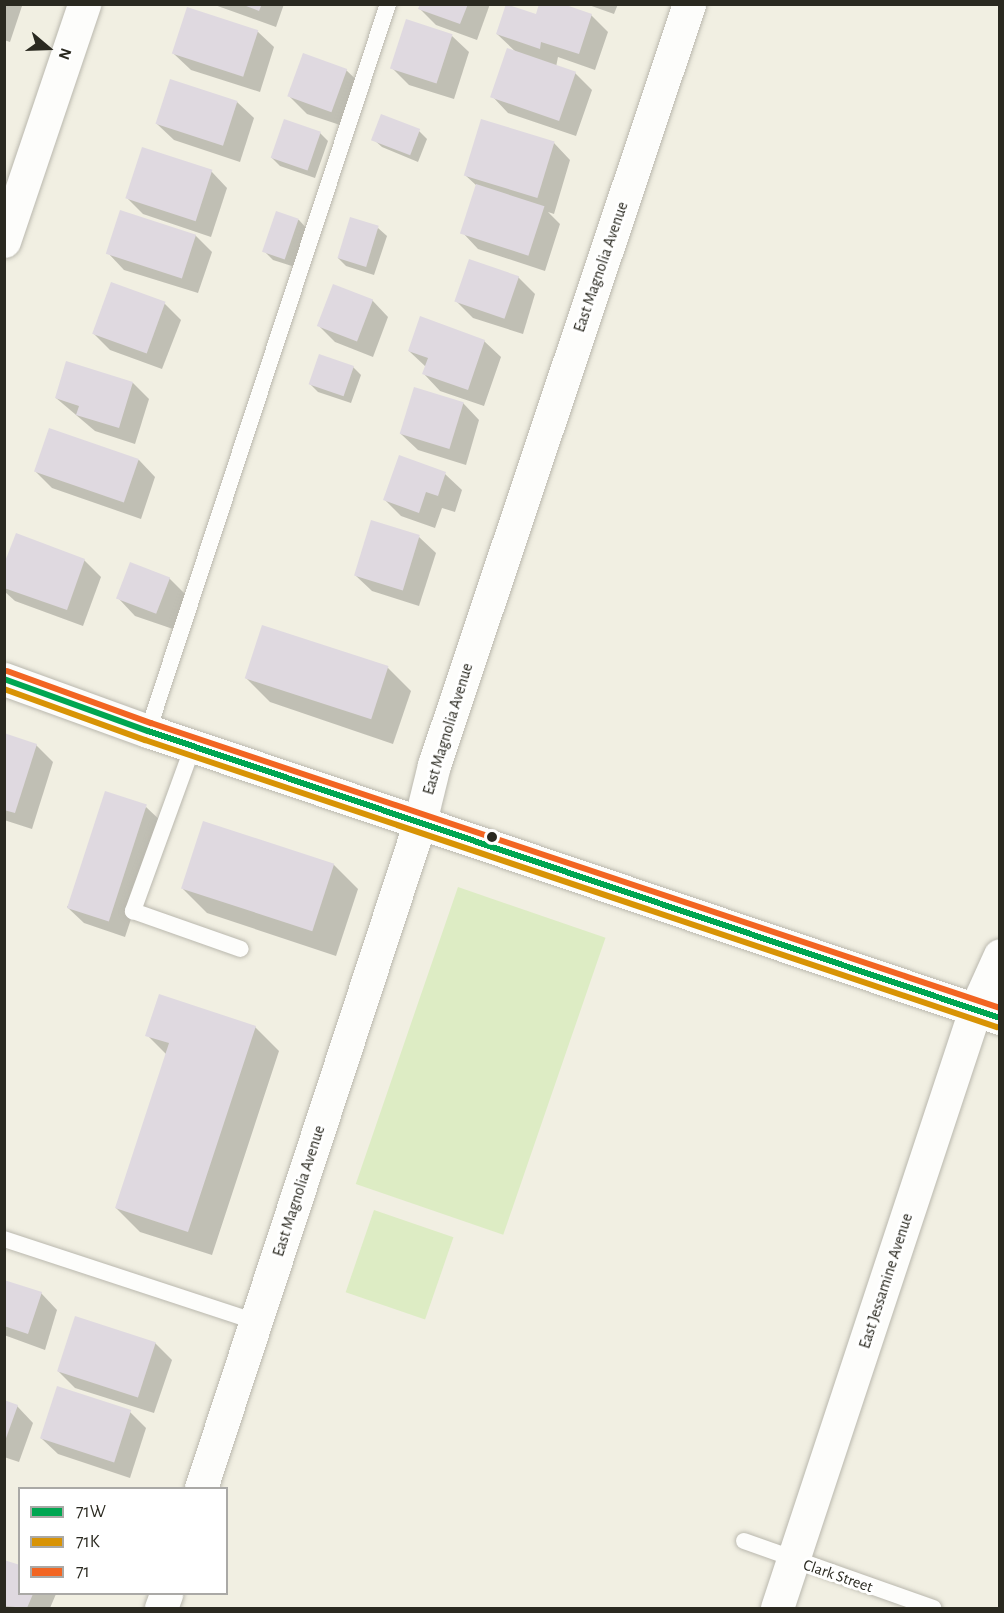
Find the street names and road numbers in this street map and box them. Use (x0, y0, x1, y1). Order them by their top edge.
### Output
street label: East Magnolia Avenue (570, 199, 632, 335)
street label: East Magnolia Avenue (419, 661, 477, 797)
street label: East Magnolia Avenue (269, 1123, 329, 1259)
street label: East Jessamine Avenue (855, 1211, 917, 1351)
street label: Clark Street (801, 1555, 875, 1597)

